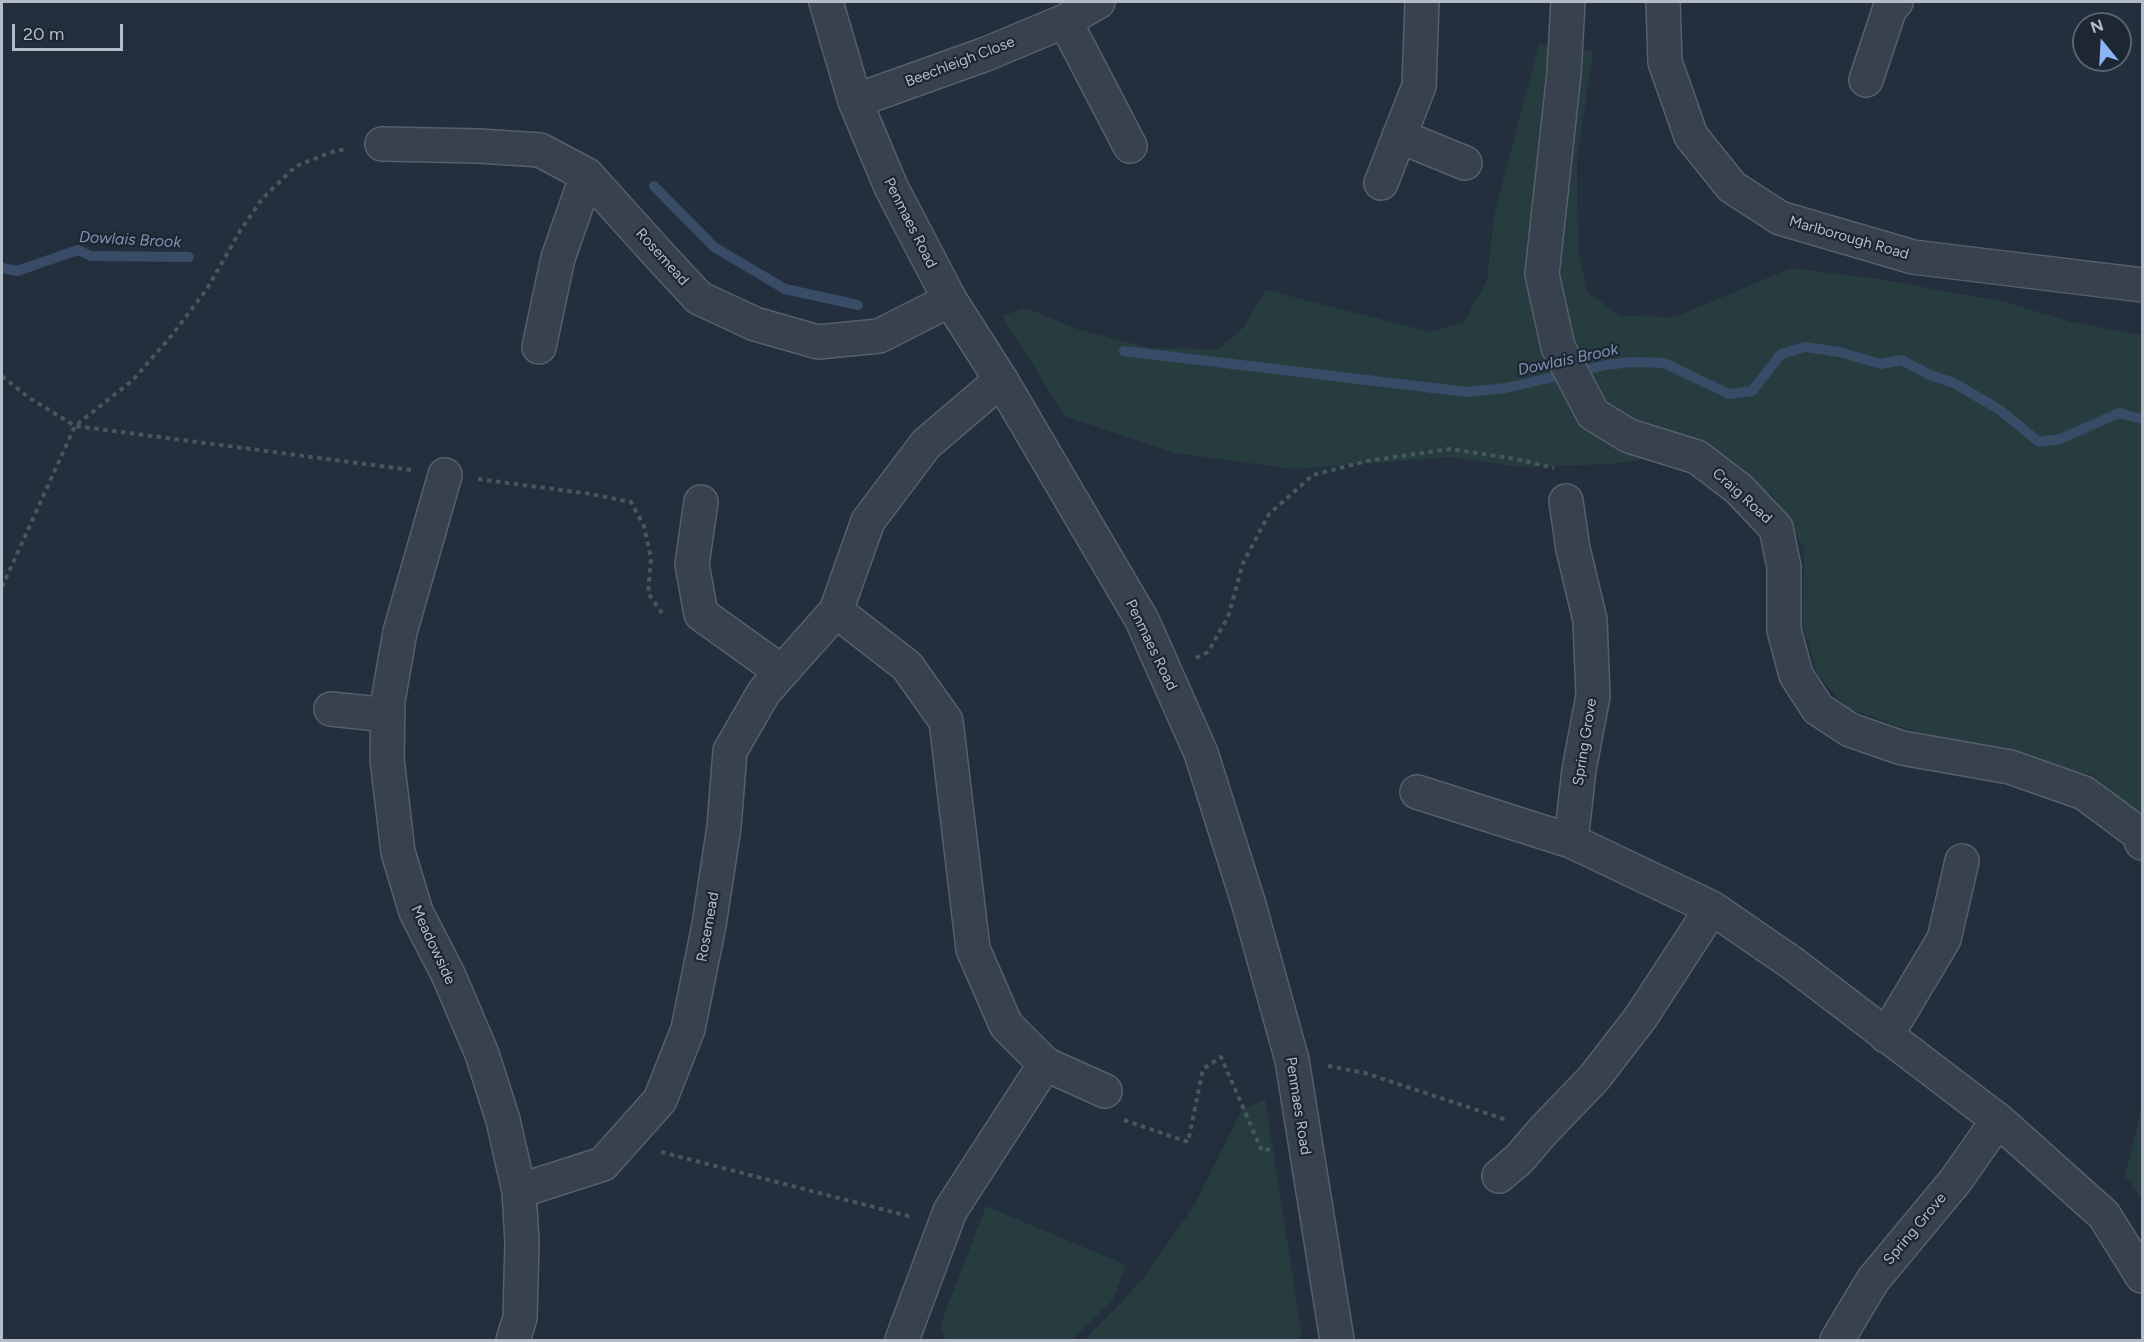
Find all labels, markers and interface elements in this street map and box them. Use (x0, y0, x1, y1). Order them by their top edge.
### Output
scale bar (15, 12, 126, 50)
north arrow (2072, 12, 2132, 72)
text: N (2088, 15, 2106, 37)
text: 20 m (23, 23, 64, 45)
street label: Beechleigh Close (903, 33, 1017, 91)
street label: Penmaes Road (880, 175, 940, 271)
street label: Marlborough Road (1787, 212, 1911, 264)
street label: Rosemead (632, 225, 692, 289)
water label: Dowlais Brook (78, 228, 182, 252)
water label: Dowlais Brook (1516, 340, 1620, 380)
street label: Craig Road (1708, 465, 1776, 527)
street label: Penmaes Road (1121, 597, 1181, 693)
street label: Spring Grove (1569, 697, 1601, 787)
street label: Rosemead (693, 891, 723, 963)
street label: Meadowside (407, 903, 459, 987)
street label: Penmaes Road (1281, 1056, 1315, 1156)
street label: Spring Grove (1880, 1189, 1950, 1269)

